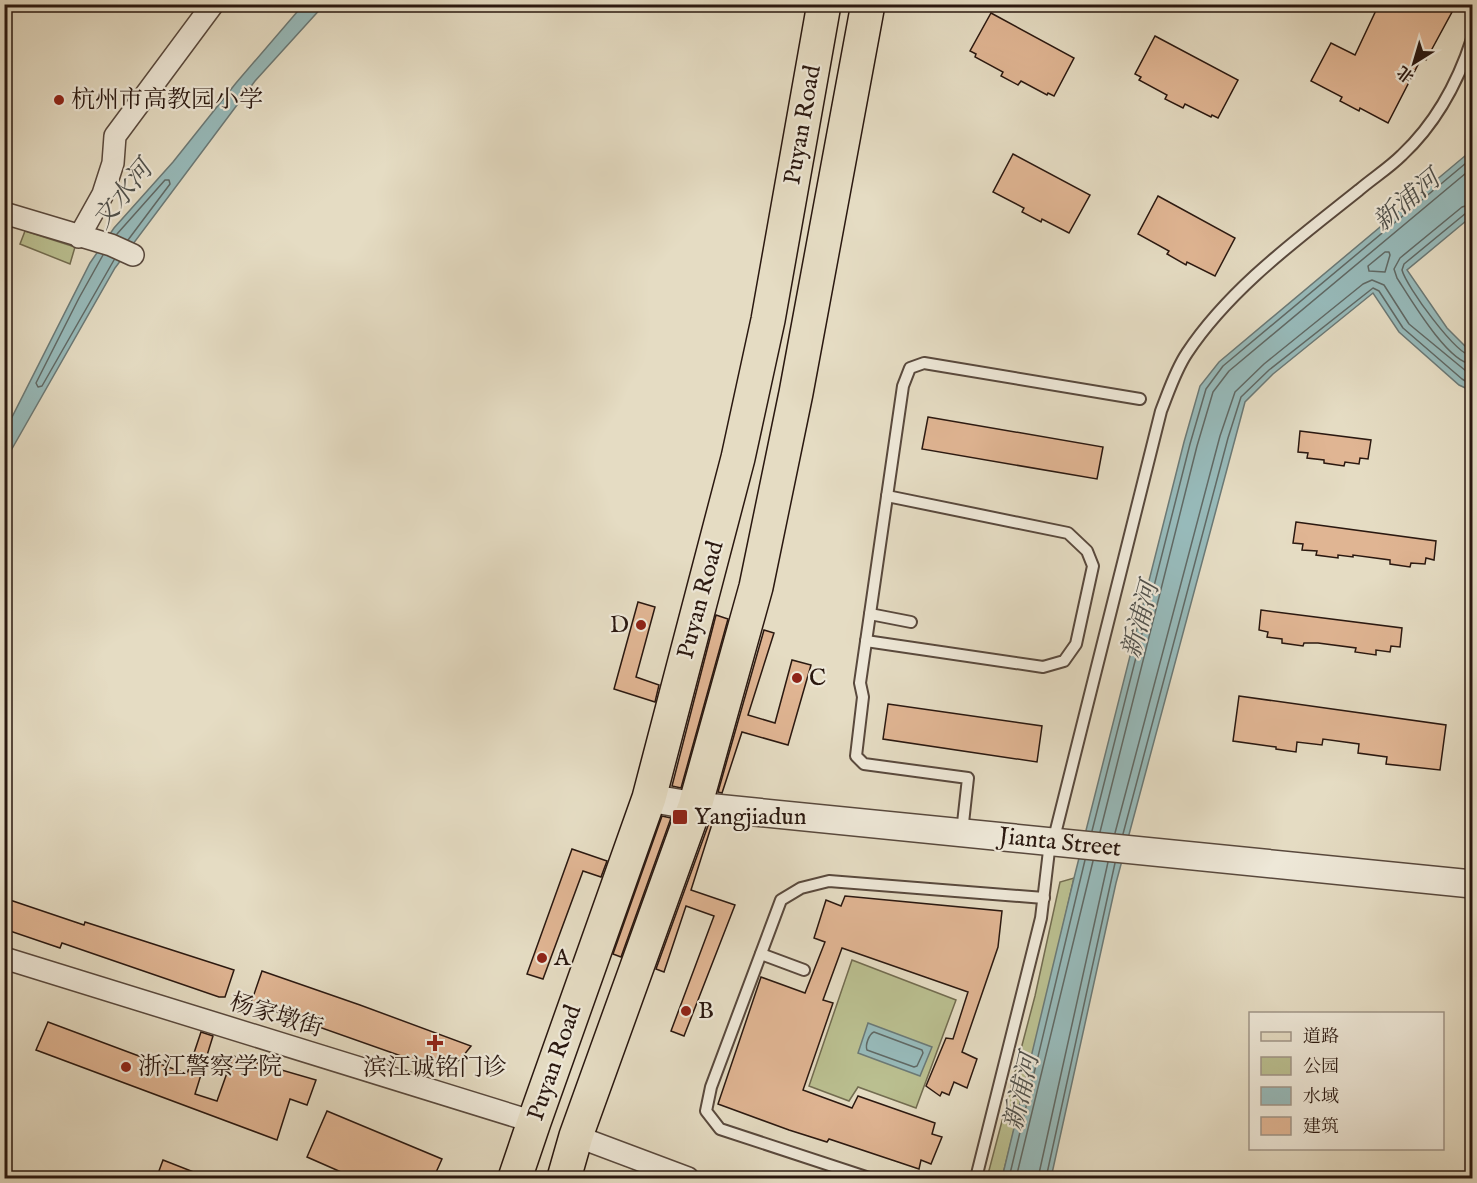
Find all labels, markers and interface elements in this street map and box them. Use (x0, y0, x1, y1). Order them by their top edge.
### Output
north arrow (1384, 33, 1444, 93)
text: 北 (1394, 61, 1419, 86)
street label: Puyan Road (777, 63, 829, 187)
place label: 杭州市高教园小学 (71, 85, 263, 116)
marker: 杭州市高教园小学 (52, 93, 66, 107)
water label: 文水河 (86, 151, 163, 236)
water label: 新浦河 (1367, 161, 1451, 239)
street label: Puyan Road (670, 538, 732, 662)
water label: 新浦河 (1115, 574, 1168, 662)
place label: D (610, 610, 629, 641)
marker: D (634, 618, 648, 632)
place label: C (809, 663, 826, 694)
marker: C (790, 671, 804, 685)
place label: Yangjiadun (694, 802, 807, 833)
marker: Yangjiadun (671, 808, 689, 826)
street label: Jianta Street (994, 821, 1123, 865)
place label: A (553, 943, 571, 974)
marker: A (535, 951, 549, 965)
street label: 杨家墩街 (226, 987, 326, 1045)
place label: B (698, 996, 714, 1027)
street label: Puyan Road (521, 1001, 589, 1125)
marker: B (679, 1004, 693, 1018)
legend (1249, 1012, 1444, 1150)
text: 道路 (1303, 1026, 1339, 1049)
marker: 滨江诚铭门诊 (426, 1034, 444, 1052)
water label: 新浦河 (997, 1046, 1048, 1134)
place label: 浙江警察学院 (138, 1052, 282, 1083)
place label: 滨江诚铭门诊 (363, 1053, 507, 1084)
text: 公园 (1303, 1056, 1339, 1079)
marker: 浙江警察学院 (119, 1060, 133, 1074)
text: 水域 (1303, 1086, 1339, 1109)
text: 建筑 (1303, 1116, 1339, 1139)

